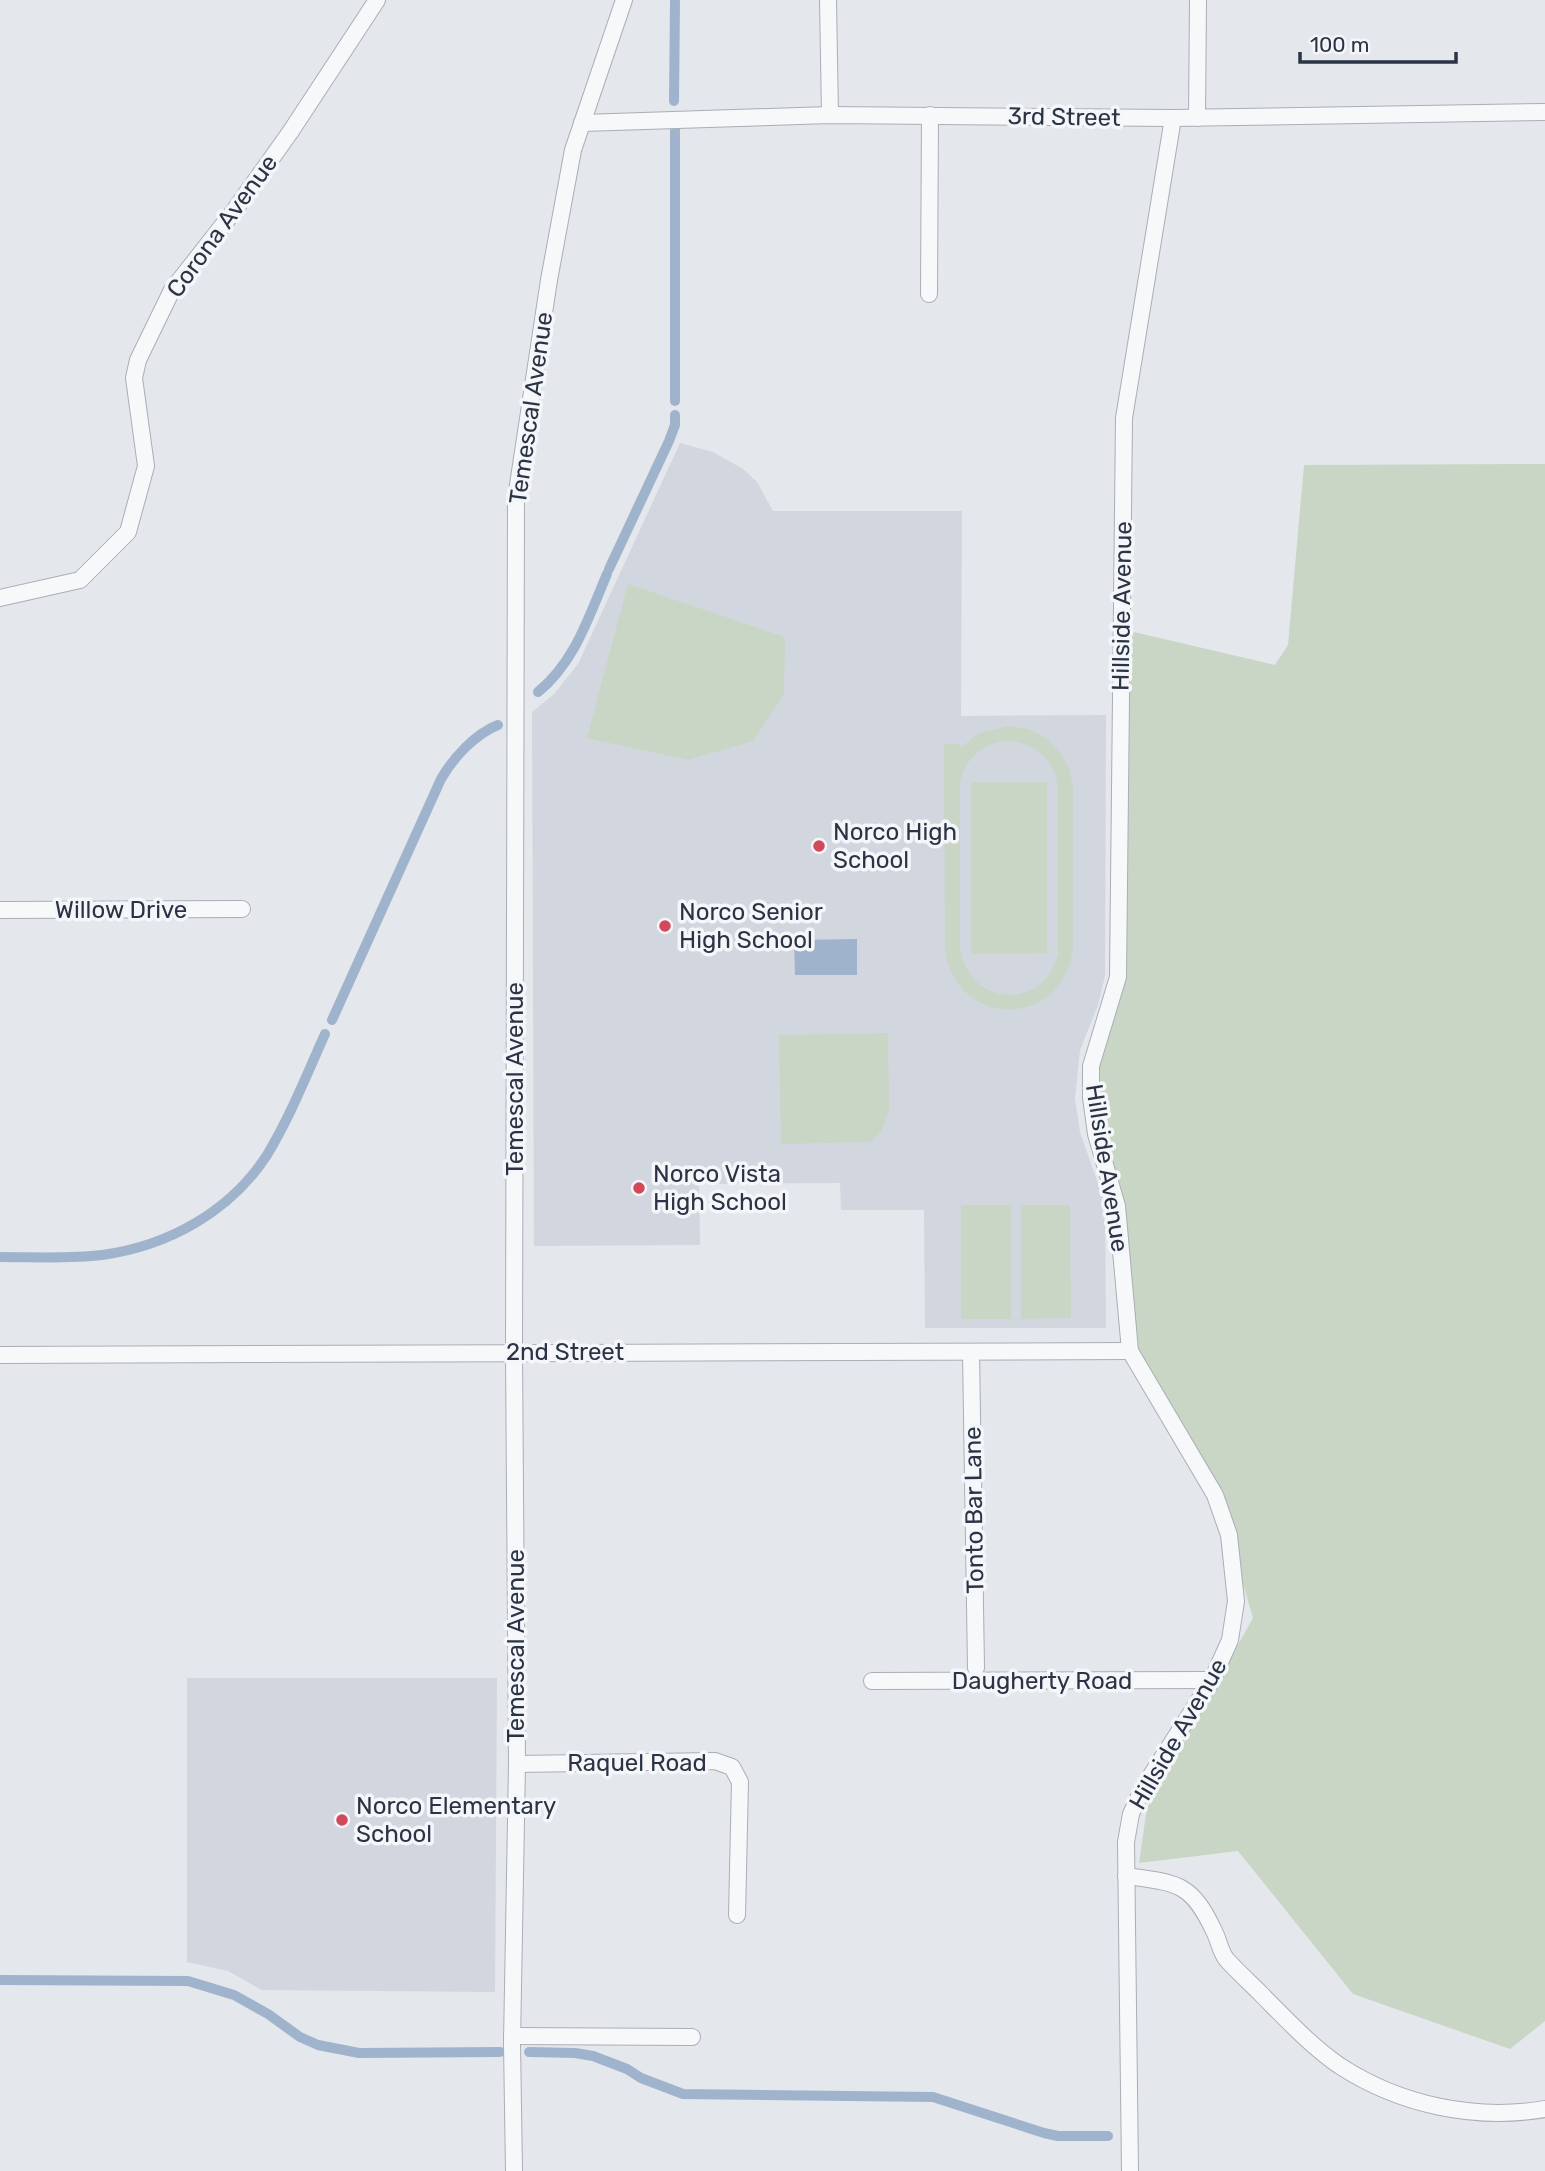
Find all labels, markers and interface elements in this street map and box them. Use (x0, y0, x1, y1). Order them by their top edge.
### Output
scale bar (1300, 21, 1456, 65)
text: 100 m (1310, 32, 1369, 57)
street label: 3rd Street (1007, 102, 1121, 132)
street label: Corona Avenue (161, 149, 283, 303)
street label: Temescal Avenue (504, 310, 558, 506)
street label: Hillside Avenue (1107, 521, 1137, 691)
place label: Norco High School (833, 818, 957, 874)
marker: Norco High School (811, 838, 827, 854)
street label: Willow Drive (55, 896, 187, 924)
place label: Norco Senior High School (679, 898, 823, 954)
marker: Norco Senior High School (657, 918, 673, 934)
street label: Temescal Avenue (501, 982, 529, 1176)
street label: Hillside Avenue (1080, 1082, 1134, 1254)
place label: Norco Vista High School (653, 1160, 787, 1216)
marker: Norco Vista High School (631, 1180, 647, 1196)
street label: 2nd Street (506, 1338, 624, 1366)
street label: Tonto Bar Lane (959, 1426, 989, 1594)
street label: Temescal Avenue (502, 1549, 530, 1743)
street label: Hillside Avenue (1123, 1654, 1233, 1814)
street label: Daugherty Road (952, 1667, 1132, 1695)
street label: Raquel Road (567, 1749, 707, 1777)
place label: Norco Elementary School (356, 1792, 556, 1848)
marker: Norco Elementary School (334, 1812, 350, 1828)

